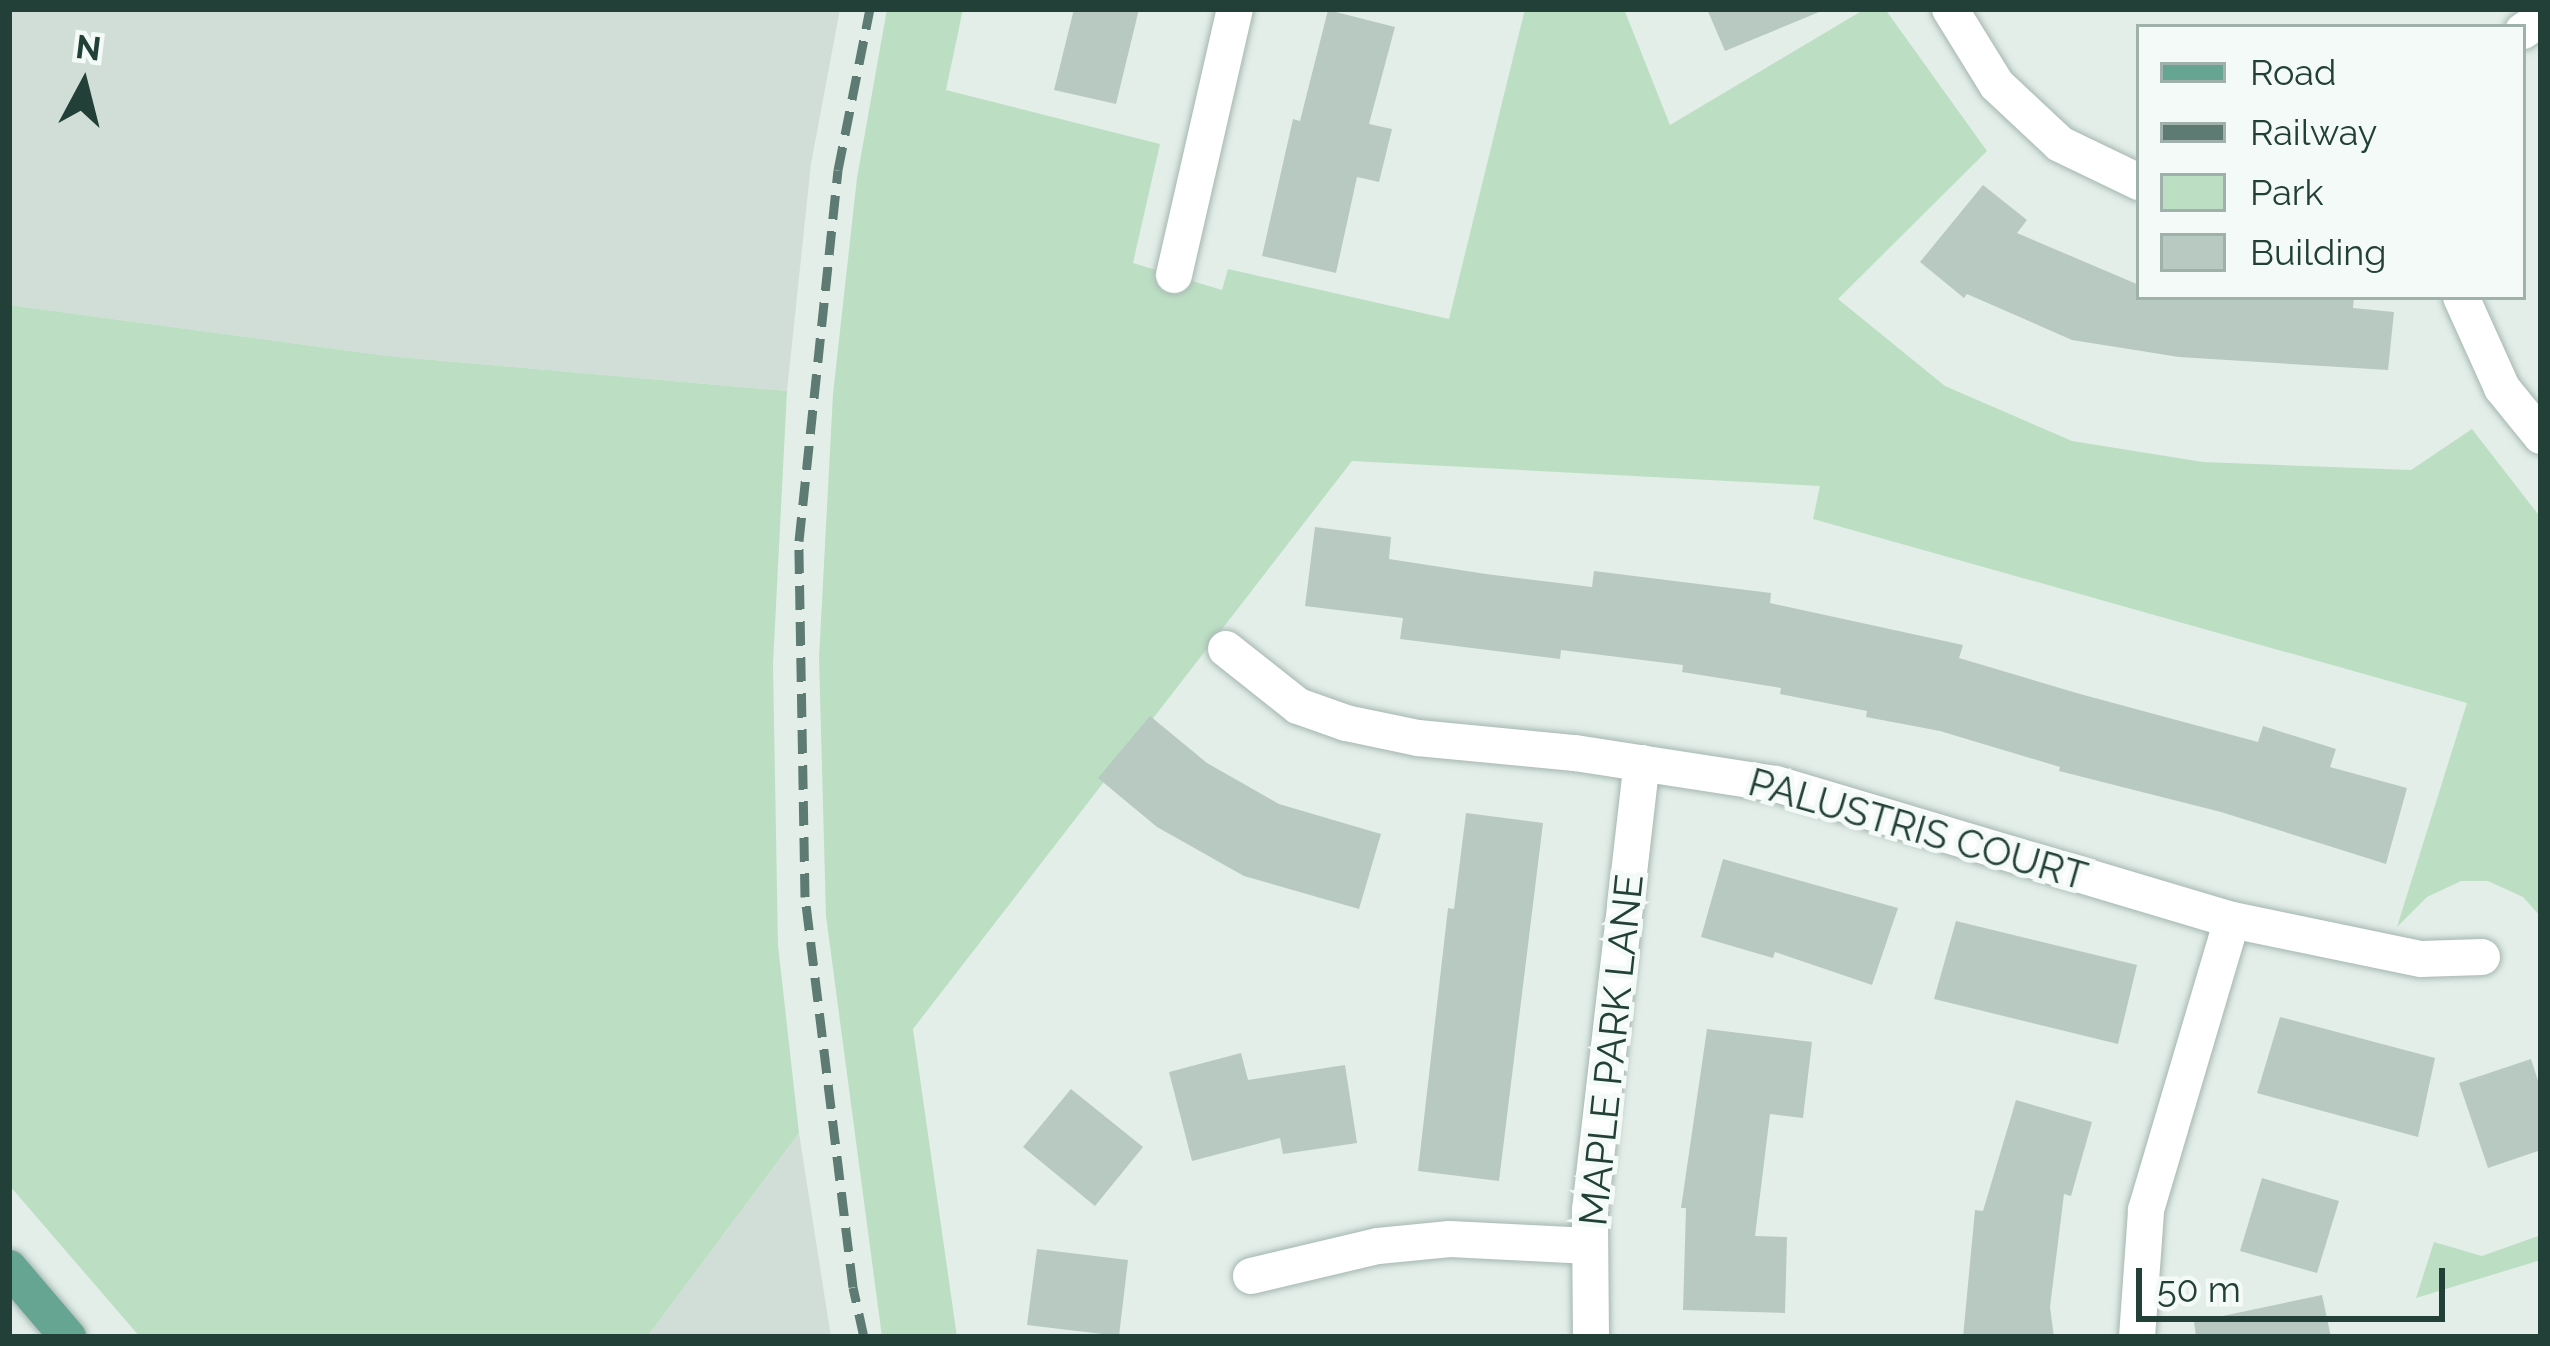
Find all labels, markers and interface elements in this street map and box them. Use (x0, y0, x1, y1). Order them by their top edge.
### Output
north arrow (24, 24, 144, 144)
legend (2136, 24, 2526, 300)
text: N (74, 27, 103, 69)
text: Road (2250, 51, 2336, 93)
text: Railway (2250, 111, 2377, 153)
text: Park (2250, 171, 2324, 213)
text: Building (2250, 231, 2386, 273)
street label: PALUSTRIS COURT (1743, 758, 2093, 900)
street label: MAPLE PARK LANE (1569, 872, 1653, 1228)
scale bar (2142, 1244, 2451, 1318)
text: 50 m (2157, 1268, 2241, 1310)

